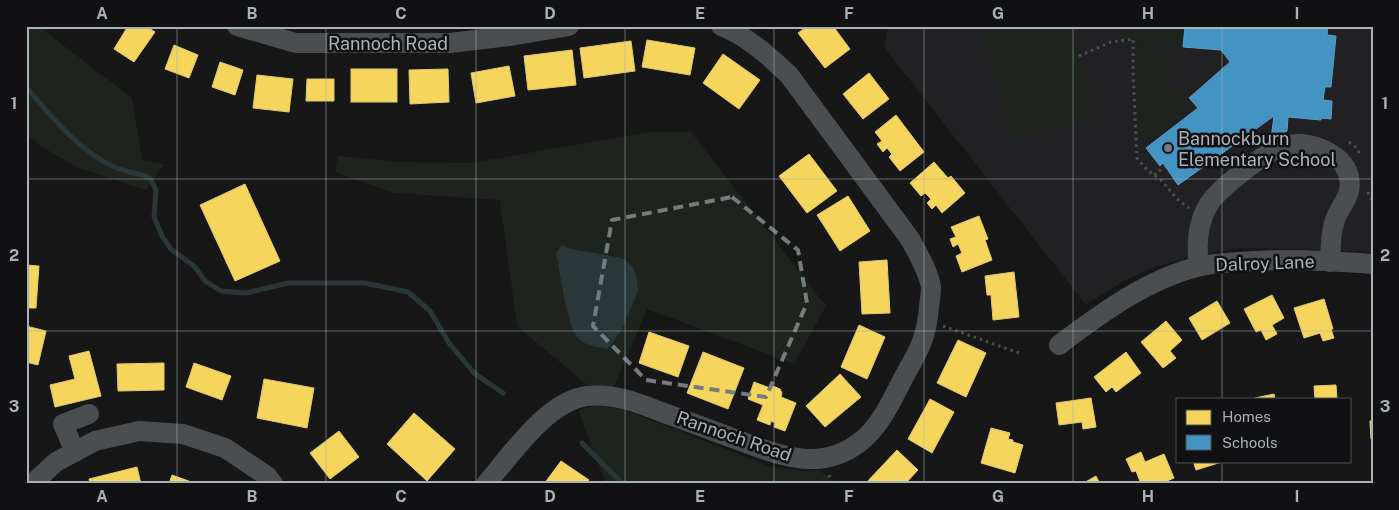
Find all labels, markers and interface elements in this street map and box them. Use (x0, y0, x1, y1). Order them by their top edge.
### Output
text: A (96, 4, 108, 23)
text: B (247, 4, 258, 23)
text: C (395, 4, 407, 23)
text: D (544, 4, 556, 23)
text: E (695, 4, 705, 23)
text: F (844, 4, 854, 23)
text: G (992, 4, 1004, 23)
text: H (1142, 4, 1154, 23)
text: I (1295, 4, 1299, 23)
street label: Rannoch Road (328, 33, 448, 54)
text: 1 (11, 94, 17, 113)
text: 1 (1382, 94, 1388, 113)
place label: Bannockburn Elementary School (1178, 128, 1336, 170)
marker: Bannockburn Elementary School (1162, 142, 1174, 154)
text: 2 (9, 246, 19, 265)
text: 2 (1380, 246, 1390, 265)
street label: Dalroy Lane (1215, 251, 1315, 275)
text: 3 (9, 397, 19, 416)
text: 3 (1380, 397, 1390, 416)
legend (1176, 398, 1352, 462)
street label: Rannoch Road (674, 407, 794, 465)
text: Homes (1222, 408, 1271, 425)
text: Schools (1222, 434, 1278, 451)
text: A (96, 487, 108, 506)
text: B (247, 487, 258, 506)
text: C (395, 487, 407, 506)
text: D (544, 487, 556, 506)
text: E (695, 487, 705, 506)
text: F (844, 487, 854, 506)
text: G (992, 487, 1004, 506)
text: H (1142, 487, 1154, 506)
text: I (1295, 487, 1299, 506)

